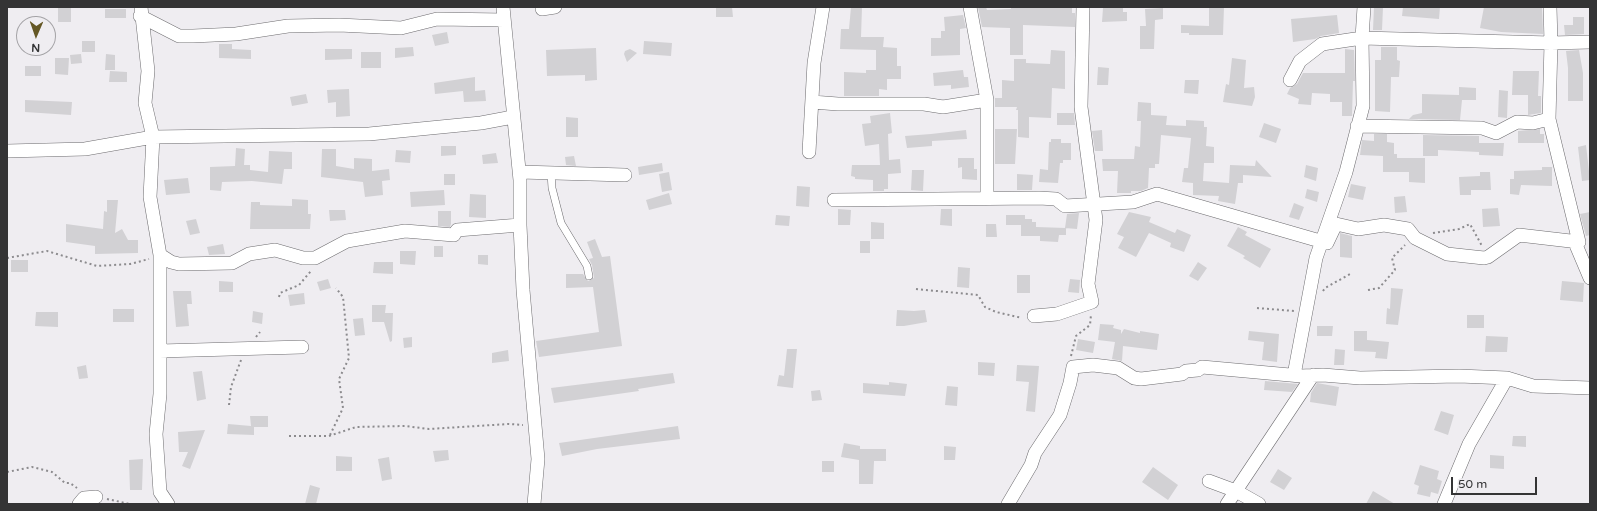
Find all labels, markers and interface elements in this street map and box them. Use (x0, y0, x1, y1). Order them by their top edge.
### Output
north arrow (16, 16, 56, 56)
text: N (31, 41, 40, 54)
scale bar (1453, 469, 1539, 495)
text: 50 m (1458, 477, 1487, 491)

